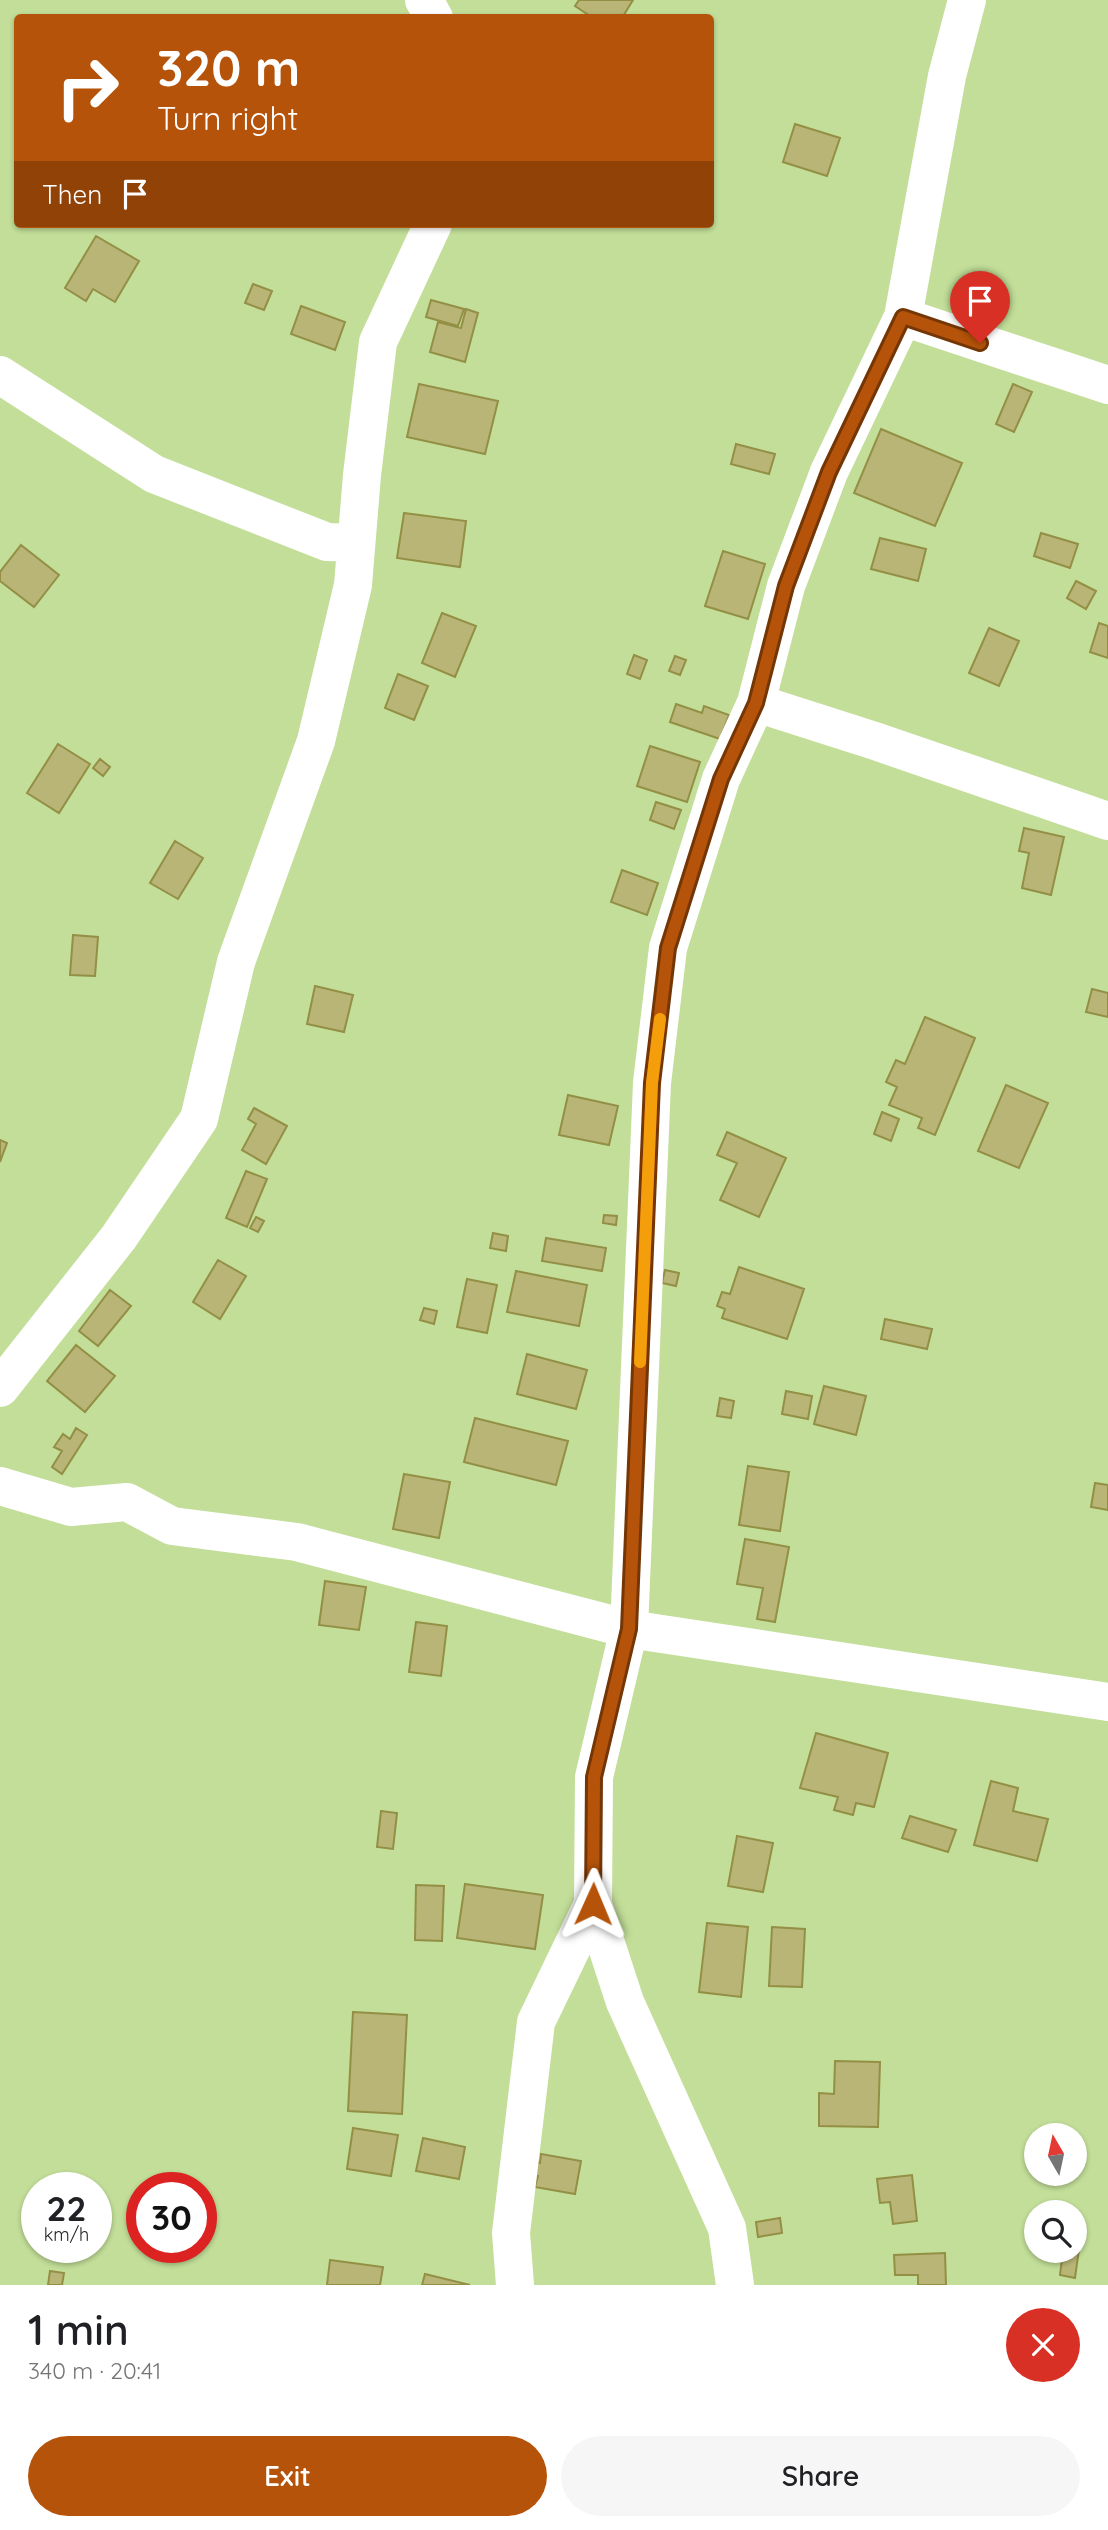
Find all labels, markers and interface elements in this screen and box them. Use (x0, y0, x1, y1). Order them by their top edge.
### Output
text: 320 m (157, 37, 300, 98)
icon: right (42, 42, 133, 133)
text: Turn right (157, 98, 298, 138)
icon: arrive (116, 175, 154, 213)
text: Then (42, 178, 102, 211)
pin (950, 271, 1010, 343)
icon: arrive (961, 282, 999, 320)
position arrow (556, 1867, 630, 1941)
north arrow (1024, 2123, 1087, 2186)
map controls (1024, 2123, 1087, 2263)
speed limit sign: 30 (126, 2172, 217, 2263)
text: 22 (47, 2186, 86, 2230)
button: search (1024, 2200, 1087, 2263)
text: km/h (44, 2223, 89, 2246)
text: 1 min (28, 2303, 129, 2356)
button: close (1006, 2308, 1080, 2382)
text: 340 m · 20:41 (28, 2356, 161, 2385)
button: Exit (28, 2436, 547, 2516)
button: Share (561, 2436, 1080, 2516)

